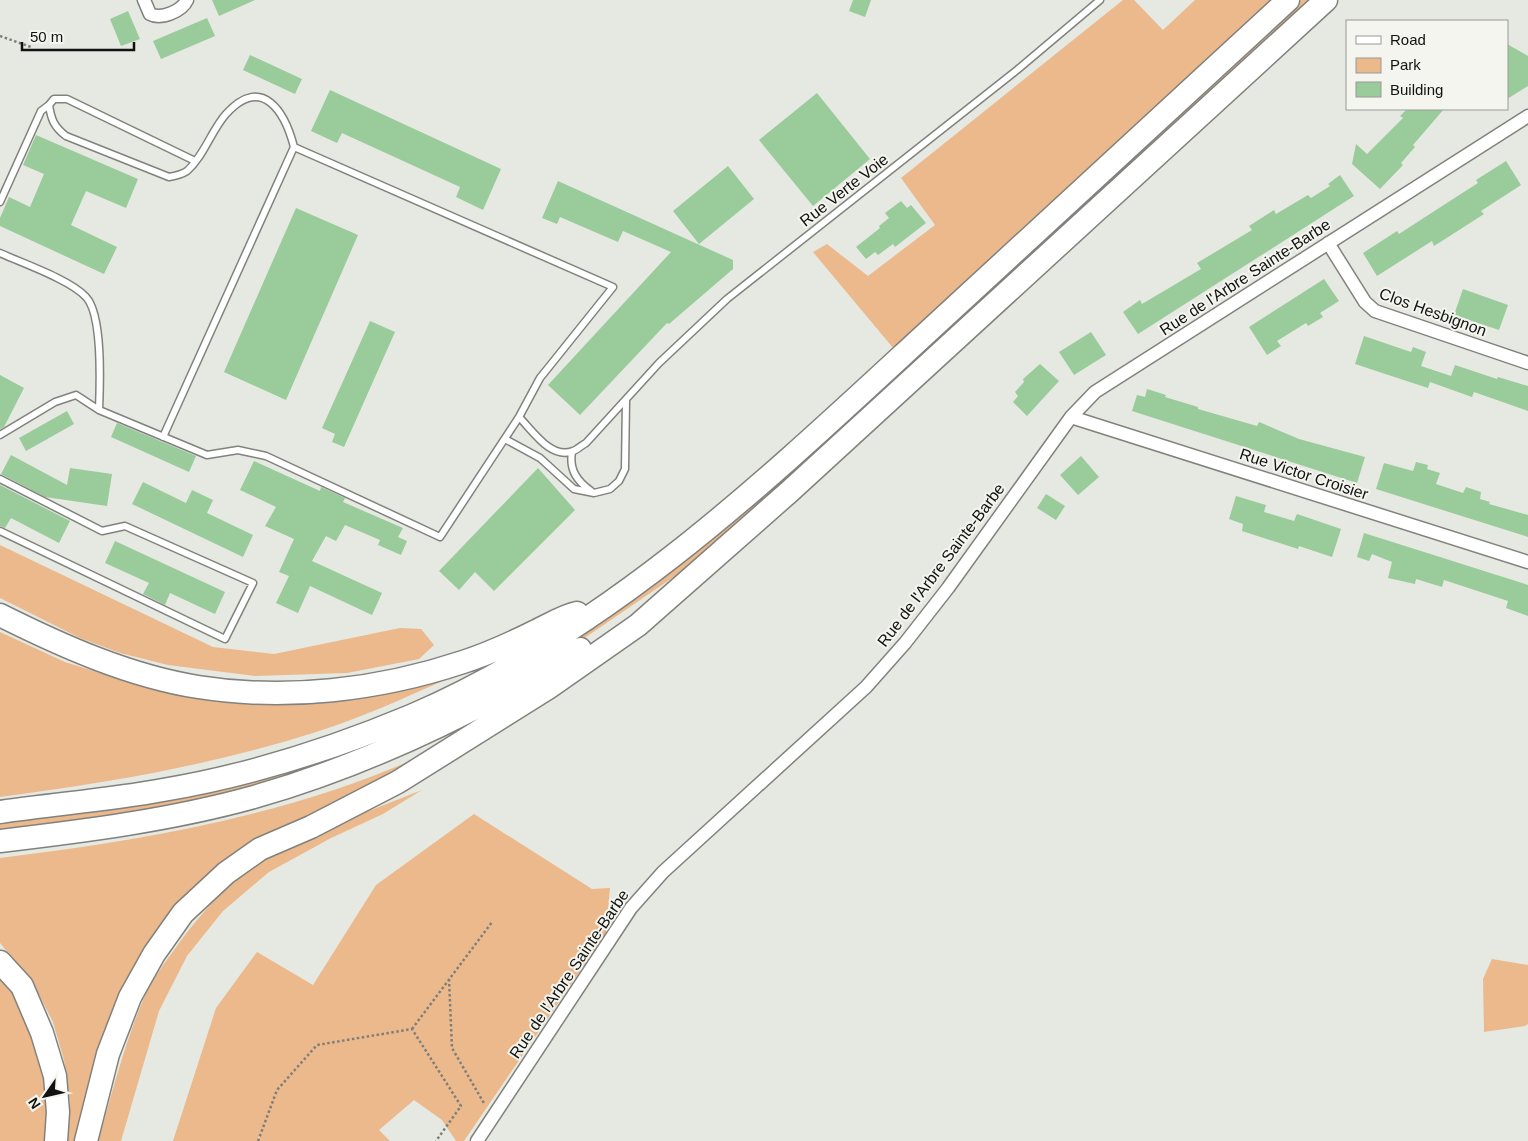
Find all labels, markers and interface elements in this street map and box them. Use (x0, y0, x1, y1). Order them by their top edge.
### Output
scale bar (22, 20, 135, 52)
legend (1346, 20, 1508, 110)
text: 50 m (30, 28, 63, 45)
text: Road (1390, 31, 1426, 48)
text: Park (1390, 56, 1421, 73)
text: Building (1390, 81, 1443, 98)
street label: Rue Verte Voie (797, 150, 891, 230)
street label: Rue de l'Arbre Sainte-Barbe (1157, 215, 1333, 338)
street label: Clos Hesbignon (1377, 285, 1489, 339)
street label: Rue Victor Croisier (1238, 445, 1371, 503)
street label: Rue de l'Arbre Sainte-Barbe (874, 480, 1008, 650)
street label: Rue de l'Arbre Sainte-Barbe (506, 886, 632, 1061)
north arrow (20, 1071, 70, 1121)
text: N (25, 1095, 44, 1112)

